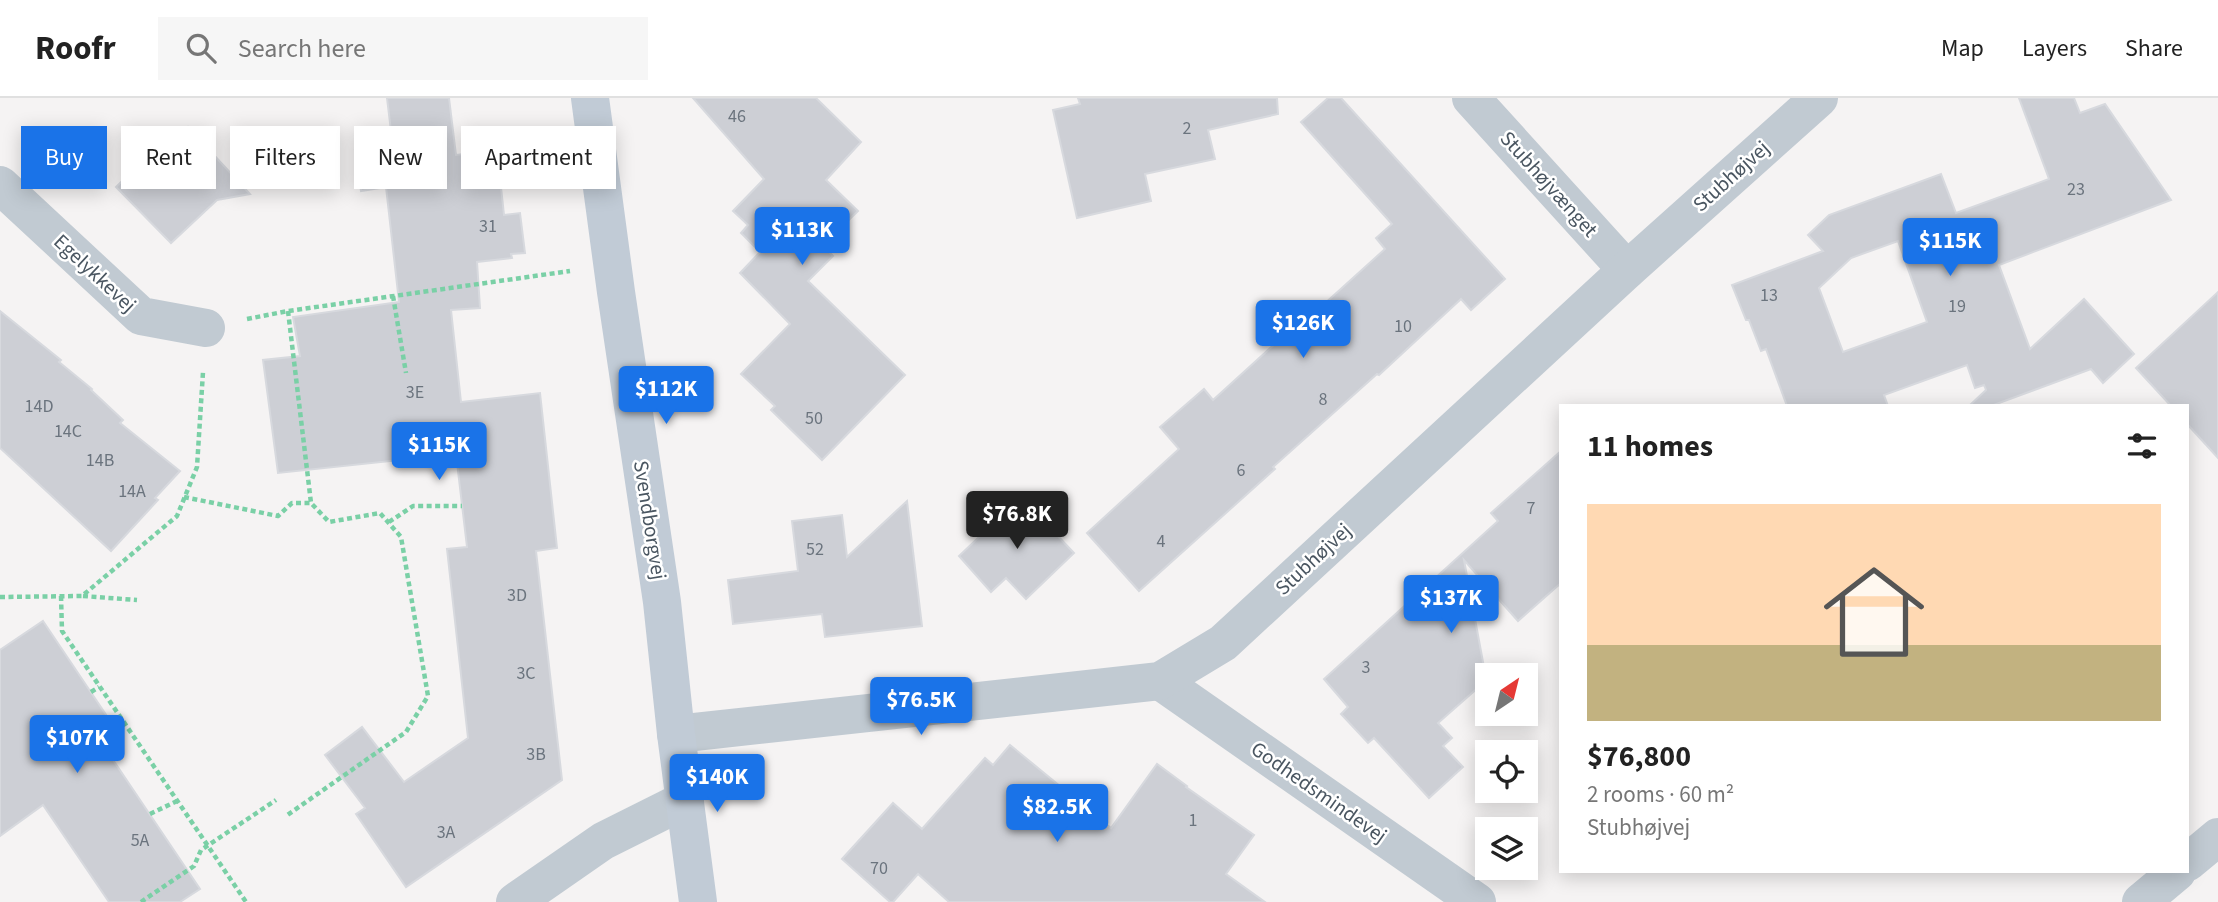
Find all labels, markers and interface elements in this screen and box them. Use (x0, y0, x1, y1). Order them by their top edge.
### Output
search box (158, 17, 648, 80)
text: Roofr (35, 25, 116, 72)
icon: search (182, 29, 220, 67)
text: Search here (238, 30, 366, 67)
text: Map (1941, 31, 1984, 66)
text: Layers (2022, 31, 2087, 66)
text: Share (2125, 31, 2183, 66)
house number: 46 (728, 104, 746, 129)
house number: 2 (1183, 116, 1192, 141)
street label: Stubhøjvænget (1493, 124, 1605, 244)
chip: Buy (21, 126, 107, 189)
chip: Rent (121, 126, 216, 189)
chip: Filters (230, 126, 340, 189)
chip: New (354, 126, 447, 189)
chip: Apartment (461, 126, 616, 189)
street label: Stubhøjvej (1686, 133, 1776, 219)
house number: 23 (2067, 177, 2085, 202)
pin: $113K (753, 208, 851, 267)
text: $113K (771, 213, 833, 246)
house number: 31 (479, 214, 497, 239)
pin: $115K (1901, 218, 1999, 278)
text: $115K (1919, 224, 1981, 257)
street label: Egelykkevej (47, 227, 143, 319)
house number: 13 (1760, 283, 1778, 308)
house number: 19 (1948, 294, 1966, 319)
pin: $126K (1254, 300, 1352, 360)
text: $126K (1272, 306, 1334, 339)
house number: 10 (1394, 314, 1412, 339)
pin: $112K (617, 366, 715, 426)
text: $112K (635, 372, 697, 405)
house number: 3E (406, 380, 424, 405)
house number: 8 (1319, 387, 1328, 412)
house number: 14D (25, 394, 53, 419)
house number: 50 (805, 406, 823, 431)
house number: 14C (54, 419, 82, 444)
pin: $115K (390, 422, 488, 482)
text: 11 homes (1587, 425, 1713, 468)
icon: filters (2123, 427, 2161, 465)
text: $115K (408, 428, 470, 461)
house number: 14B (86, 448, 114, 473)
street label: Svendborgvej (626, 458, 674, 582)
house number: 6 (1237, 458, 1246, 483)
house number: 14A (118, 479, 146, 504)
pin: $76.8K (960, 491, 1074, 551)
house number: 7 (1527, 496, 1536, 521)
text: $76.8K (982, 497, 1052, 530)
street label: Stubhøjvej (1268, 516, 1358, 602)
house number: 4 (1157, 529, 1166, 554)
house number: 52 (806, 537, 824, 562)
icon: home (1811, 549, 1937, 675)
pin: $137K (1402, 575, 1500, 635)
text: $137K (1420, 581, 1482, 614)
house number: 3D (507, 583, 527, 608)
house number: 3 (1362, 655, 1371, 680)
house number: 3C (516, 661, 536, 686)
north arrow (1475, 663, 1538, 726)
map controls (1475, 663, 1538, 880)
pin: $76.5K (864, 678, 978, 737)
text: $76.5K (886, 683, 956, 716)
pin: $107K (28, 716, 126, 775)
text: $107K (46, 721, 108, 754)
street label: Godhedsmindevej (1245, 734, 1393, 850)
text: $76,800 (1587, 735, 1691, 778)
button: locate (1475, 740, 1538, 803)
house number: 3B (526, 742, 546, 767)
pin: $140K (668, 754, 766, 814)
text: $140K (686, 760, 748, 793)
text: 2 rooms · 60 m² (1587, 778, 1734, 811)
pin: $82.5K (1000, 784, 1114, 844)
text: $82.5K (1022, 790, 1092, 823)
house number: 1 (1189, 808, 1197, 833)
text: Stubhøjvej (1587, 811, 1690, 844)
button: layers (1475, 817, 1538, 880)
house number: 3A (437, 820, 456, 845)
house number: 5A (131, 828, 150, 853)
house number: 70 (870, 856, 888, 881)

